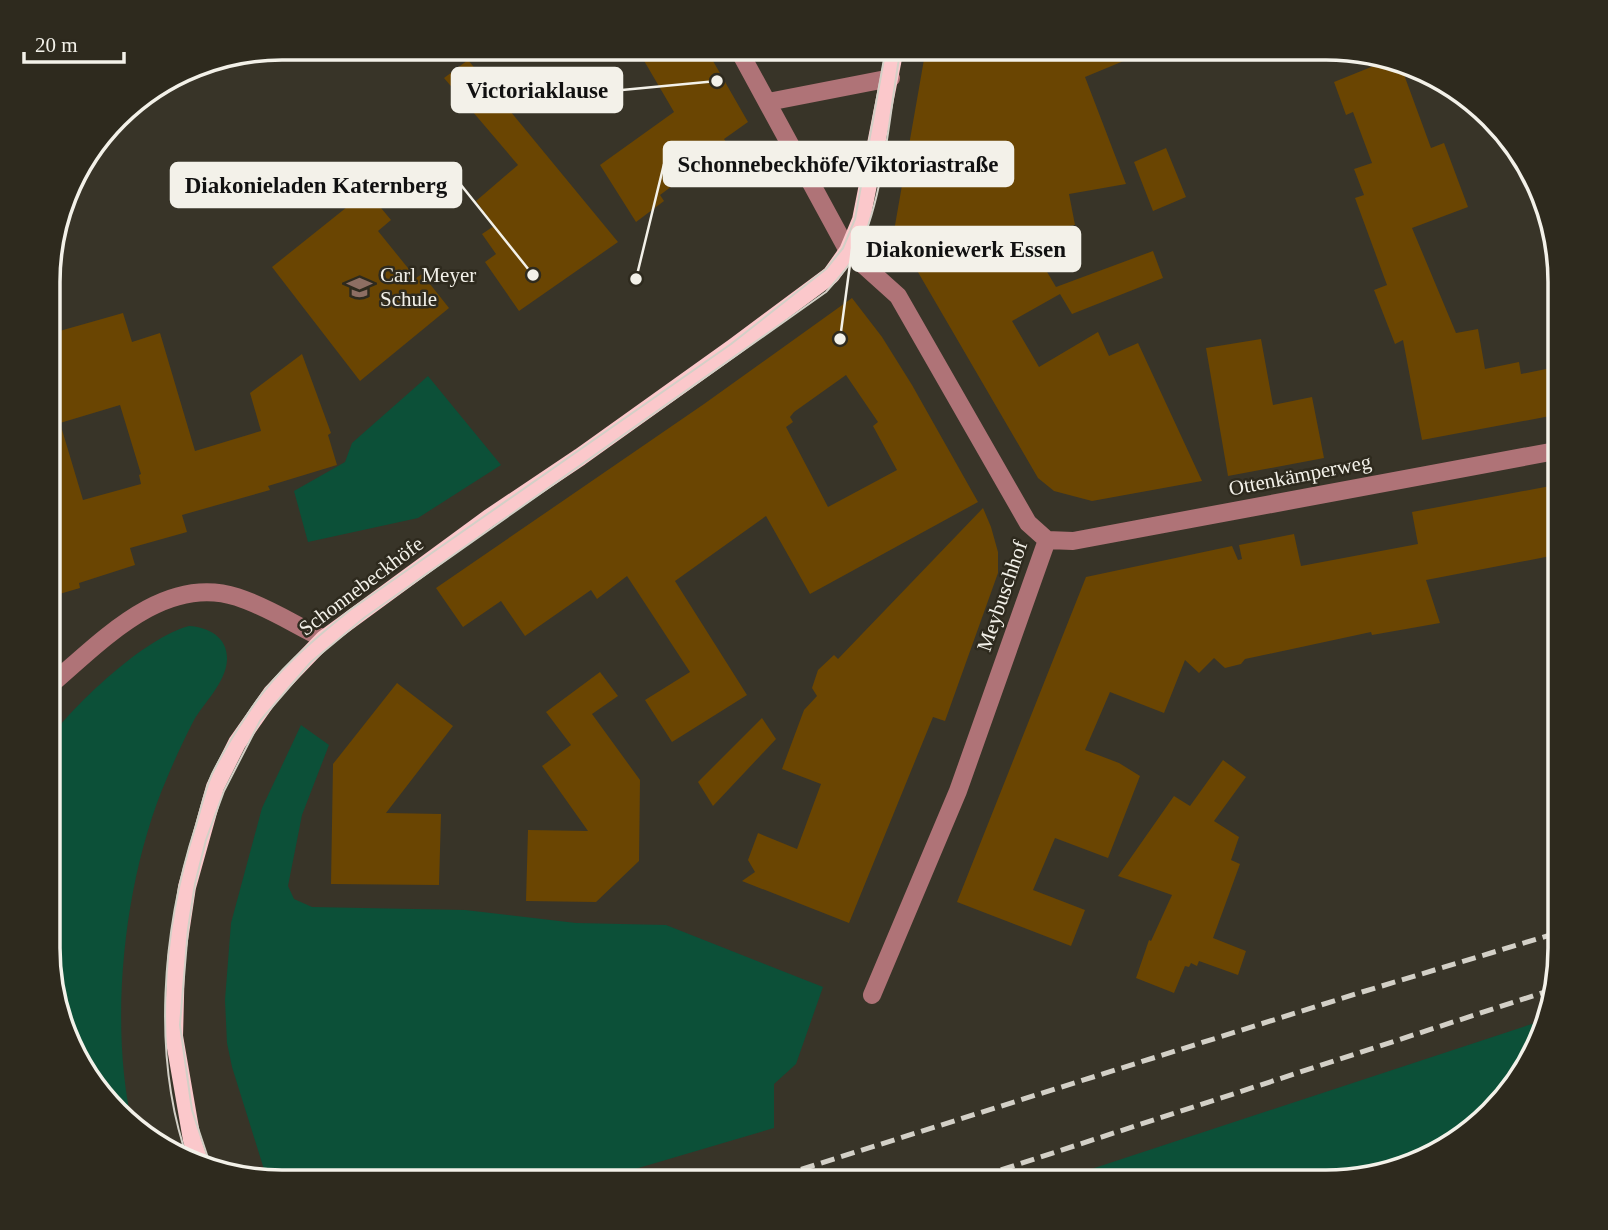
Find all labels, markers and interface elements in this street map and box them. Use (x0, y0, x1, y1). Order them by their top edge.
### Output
scale bar (24, 21, 124, 65)
text: 20 m (35, 33, 78, 57)
callout: Victoriaklause (452, 68, 622, 112)
text: Victoriaklause (466, 78, 608, 103)
callout: Schonnebeckhöfe/Viktoriastraße (664, 142, 1013, 186)
text: Schonnebeckhöfe/Viktoriastraße (677, 152, 999, 177)
callout: Diakonieladen Katernberg (171, 163, 461, 207)
text: Diakonieladen Katernberg (185, 173, 448, 198)
callout: Diakoniewerk Essen (852, 227, 1080, 271)
text: Diakoniewerk Essen (866, 237, 1066, 262)
place label: Carl Meyer Schule (380, 263, 476, 311)
school or university icon: Carl Meyer Schule (346, 273, 374, 301)
street label: Ottenkämperweg (1227, 449, 1374, 501)
street label: Schonnebeckhöfe (294, 531, 428, 641)
street label: Meybuschhof (972, 537, 1032, 655)

